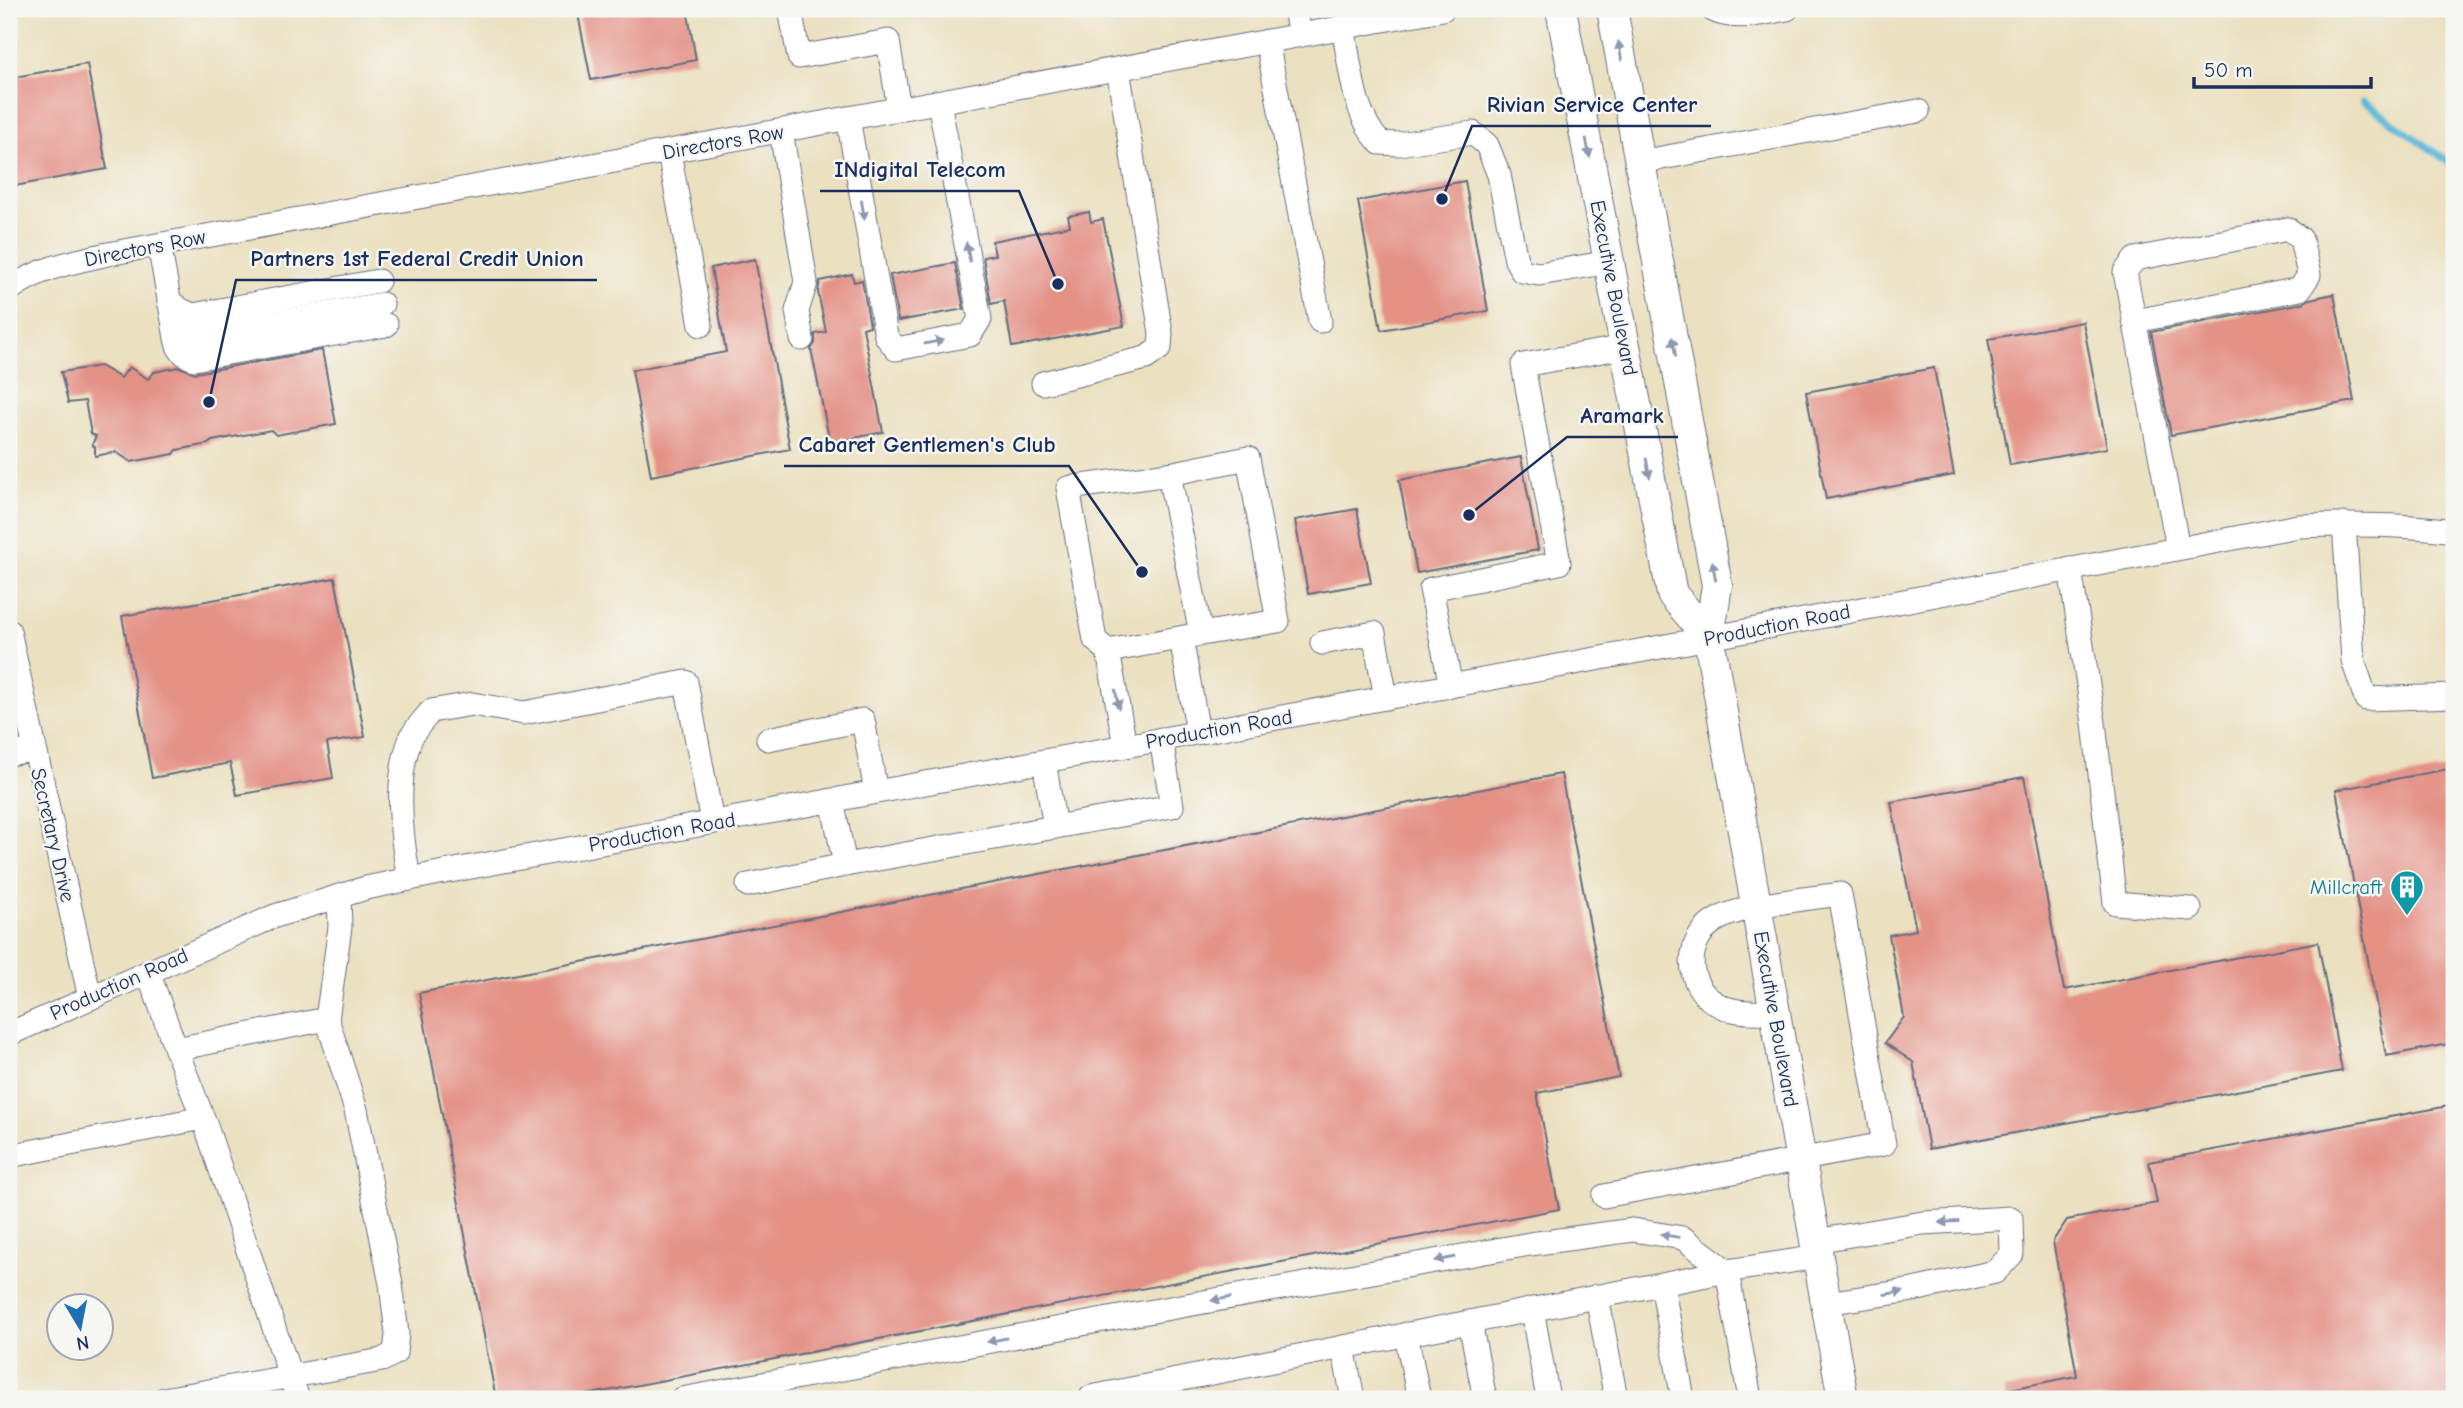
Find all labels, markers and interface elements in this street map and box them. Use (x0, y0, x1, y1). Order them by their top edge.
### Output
one-way arrow (1614, 40, 1625, 62)
scale bar (2194, 46, 2370, 90)
text: 50 m (2204, 58, 2253, 82)
callout: Rivian Service Center (1472, 82, 1711, 126)
text: Rivian Service Center (1487, 91, 1698, 118)
street label: Directors Row (660, 119, 786, 164)
one-way arrow (1583, 137, 1594, 159)
callout: INdigital Telecom (820, 147, 1019, 191)
text: INdigital Telecom (834, 156, 1006, 183)
street label: Executive Boulevard (1585, 198, 1643, 378)
one-way arrow (858, 199, 869, 221)
street label: Directors Row (82, 224, 208, 272)
callout: Partners 1st Federal Credit Union (236, 236, 597, 280)
one-way arrow (962, 241, 973, 263)
text: Partners 1st Federal Credit Union (250, 245, 584, 272)
one-way arrow (923, 336, 945, 347)
one-way arrow (1668, 336, 1679, 358)
callout: Aramark (1567, 393, 1678, 437)
text: Aramark (1580, 402, 1664, 429)
callout: Cabaret Gentlemen's Club (784, 422, 1069, 466)
text: Cabaret Gentlemen's Club (798, 431, 1056, 458)
one-way arrow (1643, 457, 1654, 479)
one-way arrow (1709, 560, 1720, 582)
street label: Production Road (1702, 599, 1852, 651)
one-way arrow (1111, 688, 1122, 710)
street label: Production Road (1144, 704, 1294, 754)
street label: Secretary Drive (26, 766, 80, 904)
street label: Production Road (587, 807, 737, 857)
building icon: Millcraft (2388, 868, 2426, 917)
place label: Millcraft (2310, 875, 2383, 899)
street label: Executive Boulevard (1749, 929, 1803, 1109)
street label: Production Road (46, 943, 192, 1025)
one-way arrow (1937, 1216, 1959, 1227)
one-way arrow (1659, 1230, 1681, 1241)
one-way arrow (1434, 1254, 1456, 1265)
one-way arrow (1883, 1287, 1905, 1298)
north arrow (46, 1292, 116, 1362)
one-way arrow (1210, 1293, 1232, 1304)
text: N (75, 1331, 91, 1355)
one-way arrow (986, 1334, 1008, 1345)

